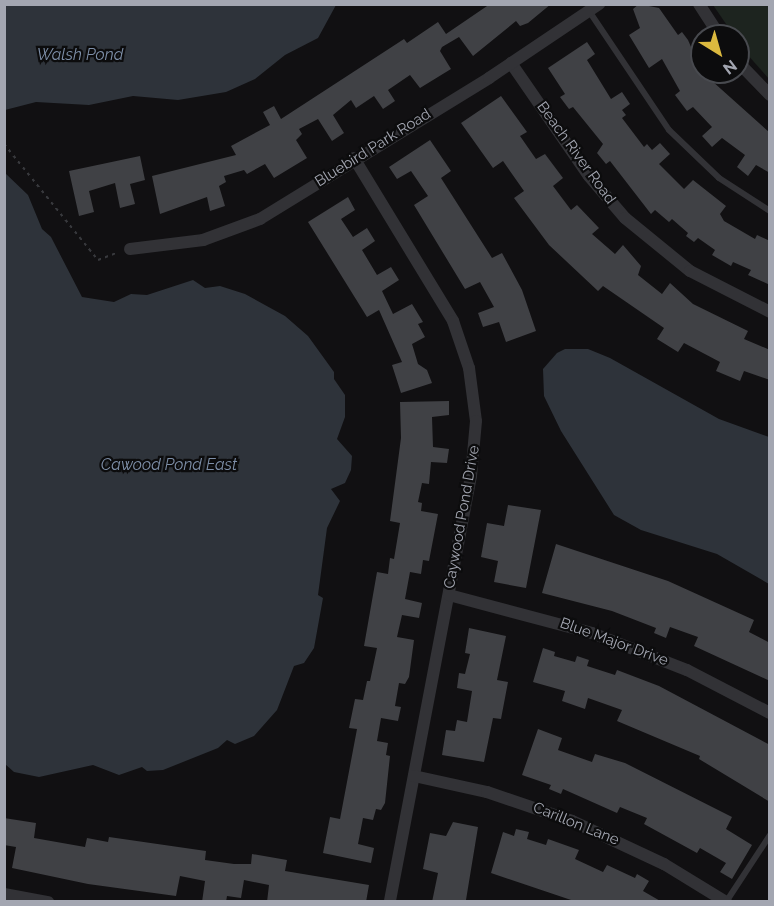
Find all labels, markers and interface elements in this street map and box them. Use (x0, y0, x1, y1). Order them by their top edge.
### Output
north arrow (690, 24, 750, 84)
water label: Walsh Pond (37, 45, 123, 65)
text: N (719, 56, 741, 78)
street label: Beach River Road (533, 98, 619, 208)
street label: Bluebird Park Road (312, 105, 434, 191)
street label: Caywood Pond Drive (441, 444, 483, 590)
water label: Cawood Pond East (101, 455, 237, 475)
street label: Blue Major Drive (557, 614, 671, 670)
street label: Carillon Lane (530, 799, 622, 849)

